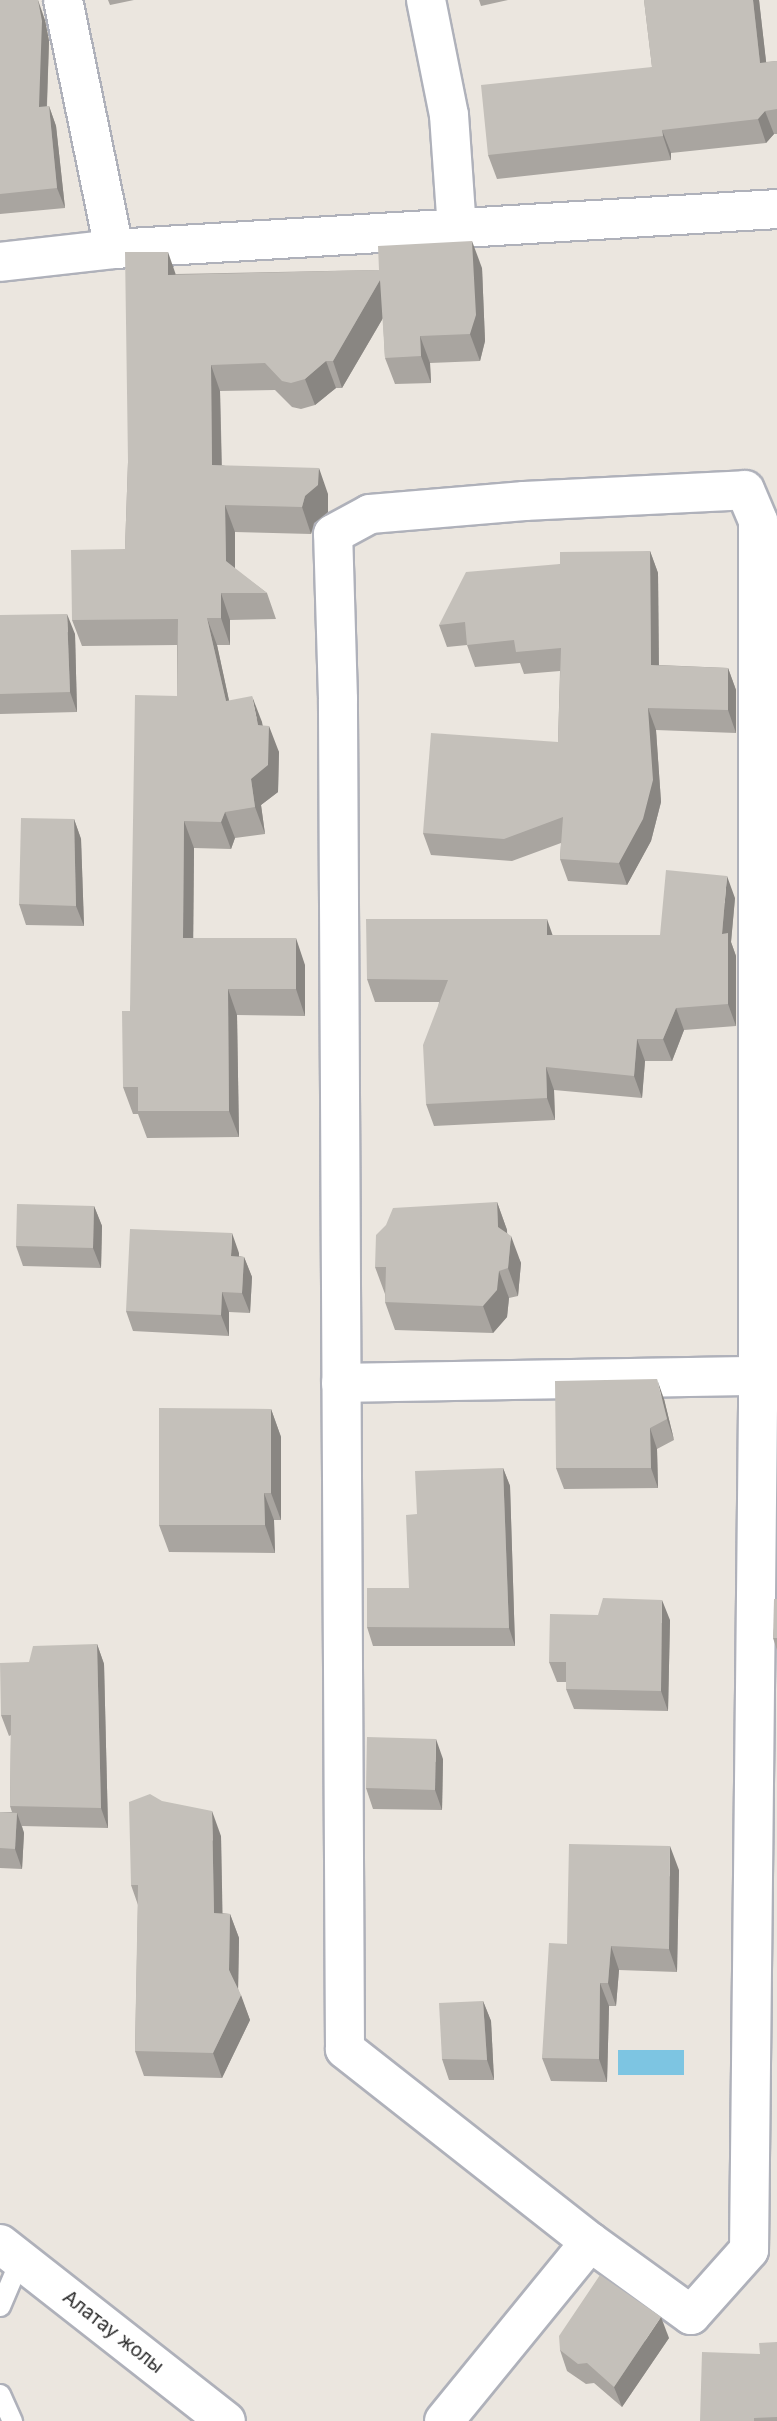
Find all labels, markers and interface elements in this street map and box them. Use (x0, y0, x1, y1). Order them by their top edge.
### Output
street label: Алатау жолы (58, 2286, 168, 2378)

